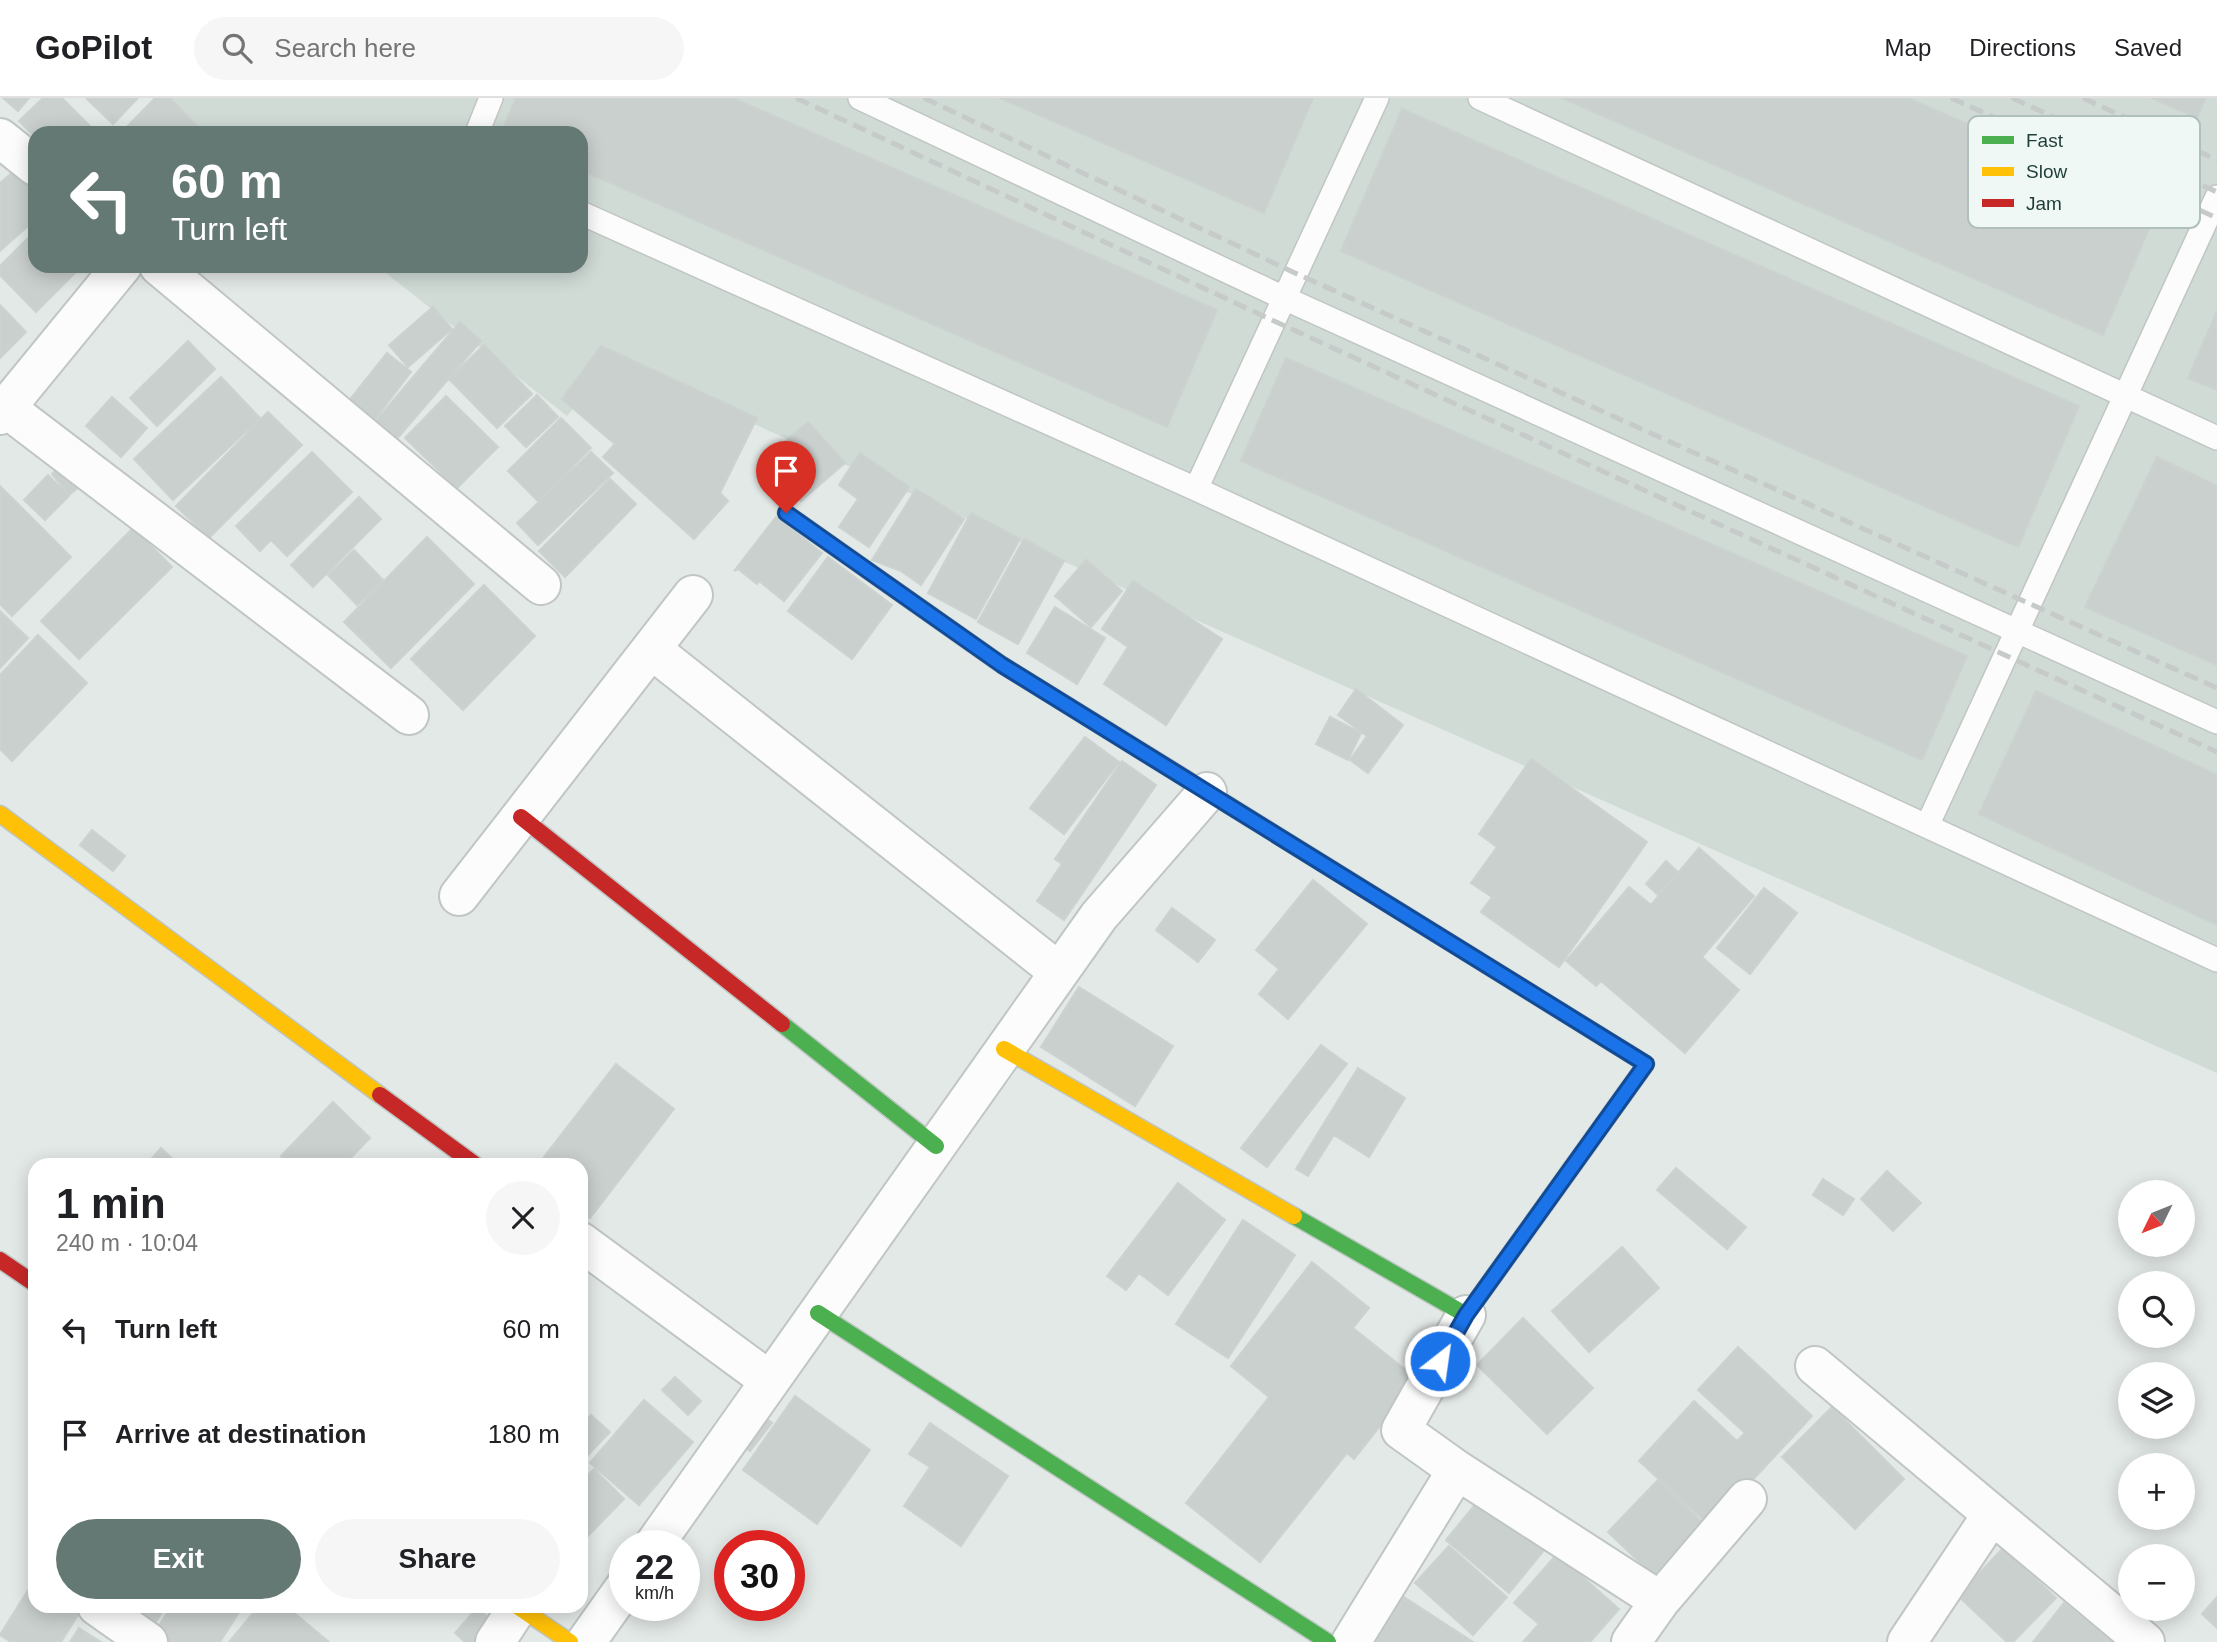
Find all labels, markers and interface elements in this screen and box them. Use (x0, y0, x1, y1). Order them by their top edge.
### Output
search box (194, 17, 684, 80)
text: GoPilot (35, 29, 152, 66)
icon: search (218, 29, 256, 67)
text: Search here (274, 33, 416, 63)
text: Map (1885, 34, 1931, 61)
text: Directions (1969, 34, 2076, 61)
text: Saved (2114, 34, 2182, 61)
legend (1968, 116, 2200, 228)
text: Fast (2026, 130, 2064, 151)
icon: left (56, 154, 147, 245)
text: 60 m (171, 154, 283, 208)
text: Slow (2026, 161, 2067, 182)
text: Jam (2026, 193, 2062, 214)
text: Turn left (171, 211, 287, 247)
pin (756, 441, 816, 513)
icon: arrive (767, 452, 805, 490)
text: 1 min (56, 1180, 166, 1227)
north arrow (2118, 1180, 2194, 1256)
map controls (2118, 1180, 2195, 1621)
button: close (486, 1181, 560, 1255)
text: 240 m · 10:04 (56, 1230, 198, 1256)
button: search (2118, 1271, 2195, 1348)
icon: left (56, 1311, 94, 1349)
text: Turn left (115, 1314, 217, 1344)
text: 60 m (502, 1314, 560, 1344)
position arrow (1403, 1324, 1477, 1398)
button: layers (2118, 1362, 2195, 1439)
icon: arrive (56, 1416, 94, 1454)
text: Arrive at destination (115, 1419, 366, 1449)
text: 180 m (488, 1419, 560, 1449)
button: + (2118, 1453, 2195, 1530)
button: Exit (56, 1519, 301, 1599)
button: Share (315, 1519, 560, 1599)
speed limit sign: 30 (714, 1530, 805, 1621)
button: − (2118, 1544, 2195, 1621)
text: 22 (635, 1547, 674, 1586)
text: km/h (635, 1583, 674, 1603)

